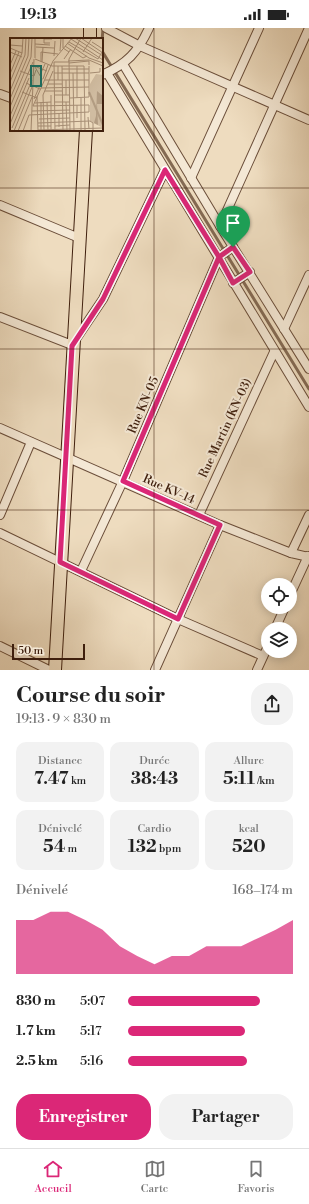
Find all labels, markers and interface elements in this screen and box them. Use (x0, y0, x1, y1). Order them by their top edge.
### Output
text: 19:13 (20, 5, 57, 24)
inset map (10, 38, 103, 131)
pin (216, 206, 250, 247)
icon: arrive (222, 212, 244, 234)
street label: Rue KN-05 (125, 374, 162, 436)
street label: Rue Martin (KN-03) (196, 376, 255, 480)
street label: Rue KV-14 (140, 471, 197, 508)
map controls (261, 578, 297, 658)
button: locate (261, 578, 297, 614)
button: layers (261, 622, 297, 658)
scale bar (12, 642, 85, 661)
text: 50 m (18, 644, 43, 658)
text: Course du soir (16, 682, 165, 709)
button: share (251, 683, 293, 725)
text: 19:13 · 9 × 830 m (16, 711, 111, 727)
text: Distance (38, 754, 82, 768)
text: Durée (139, 754, 170, 768)
text: Allure (234, 754, 264, 768)
text: 7.47 (34, 768, 69, 790)
text: 38:43 (131, 768, 178, 790)
text: 5:11 (223, 768, 255, 790)
text: km (69, 774, 86, 788)
text: /km (255, 774, 275, 788)
text: Dénivelé (38, 822, 82, 836)
text: Cardio (138, 822, 171, 836)
text: kcal (239, 822, 259, 836)
text: 54 (43, 836, 65, 858)
text: 132 (128, 836, 157, 858)
text: 520 (232, 836, 266, 858)
text: m (65, 842, 77, 856)
text: bpm (157, 842, 181, 856)
text: Dénivelé (16, 882, 68, 898)
text: 168–174 m (232, 882, 293, 898)
text: 830 m (16, 993, 55, 1009)
text: 5:07 (80, 993, 105, 1009)
text: 1.7 km (16, 1023, 56, 1039)
text: 5:17 (80, 1023, 102, 1039)
text: 2.5 km (16, 1053, 58, 1069)
text: 5:16 (80, 1053, 103, 1069)
button: Enregistrer (16, 1094, 151, 1140)
button: Partager (159, 1094, 293, 1140)
tab: Accueil (35, 1158, 72, 1196)
tab: Carte (141, 1158, 168, 1196)
tab: Favoris (238, 1158, 274, 1196)

